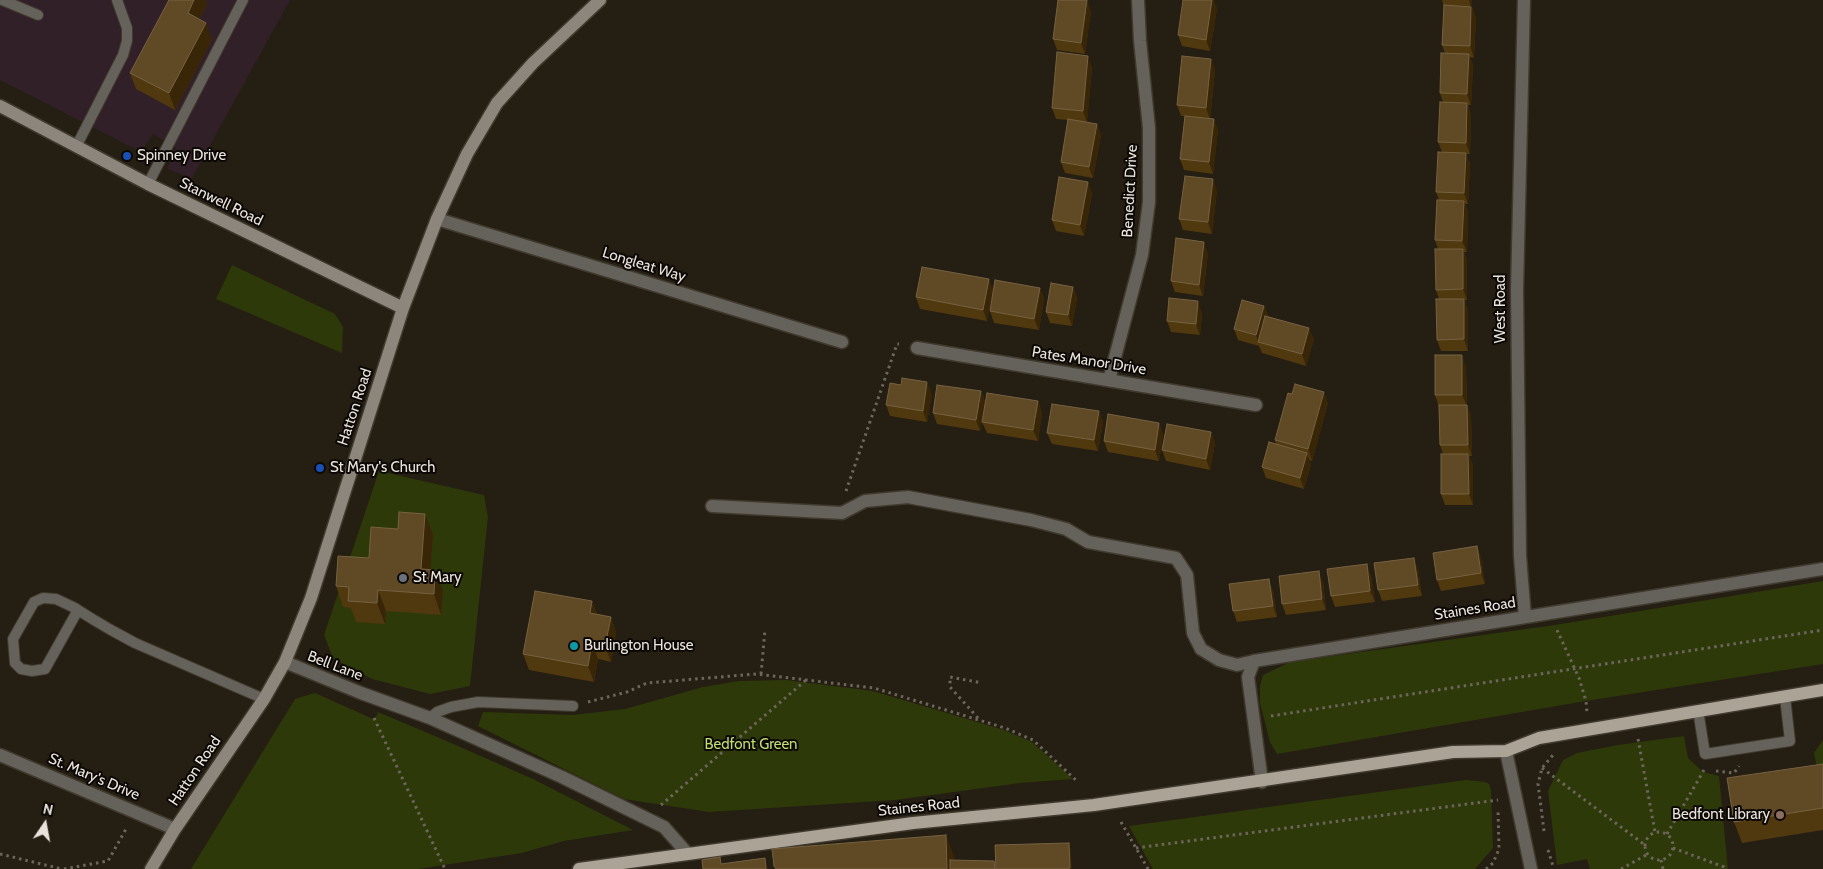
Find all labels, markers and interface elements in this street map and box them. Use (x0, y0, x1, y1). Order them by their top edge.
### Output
street label: Benedict Drive (1119, 144, 1141, 238)
place label: Spinney Drive (137, 147, 226, 165)
marker: Spinney Drive (121, 150, 133, 162)
street label: Stanwell Road (176, 174, 266, 230)
street label: Longleat Way (600, 244, 688, 286)
street label: West Road (1492, 275, 1510, 343)
street label: Pates Manor Drive (1031, 343, 1147, 379)
street label: Hatton Road (334, 366, 376, 448)
place label: St Mary's Church (330, 459, 435, 477)
marker: St Mary's Church (314, 462, 326, 474)
place label: St Mary (413, 569, 462, 587)
marker: St Mary (397, 572, 409, 584)
street label: Staines Road (1433, 594, 1517, 624)
place label: Burlington House (584, 637, 693, 655)
marker: Burlington House (568, 640, 580, 652)
street label: Bell Lane (305, 647, 365, 685)
street label: Hatton Road (165, 733, 225, 809)
park label: Bedfont Green (705, 736, 797, 754)
street label: St. Mary's Drive (46, 750, 142, 804)
street label: Staines Road (877, 794, 961, 820)
north arrow (20, 799, 70, 849)
text: N (41, 799, 55, 819)
place label: Bedfont Library (1672, 806, 1770, 824)
marker: Bedfont Library (1774, 809, 1786, 821)

